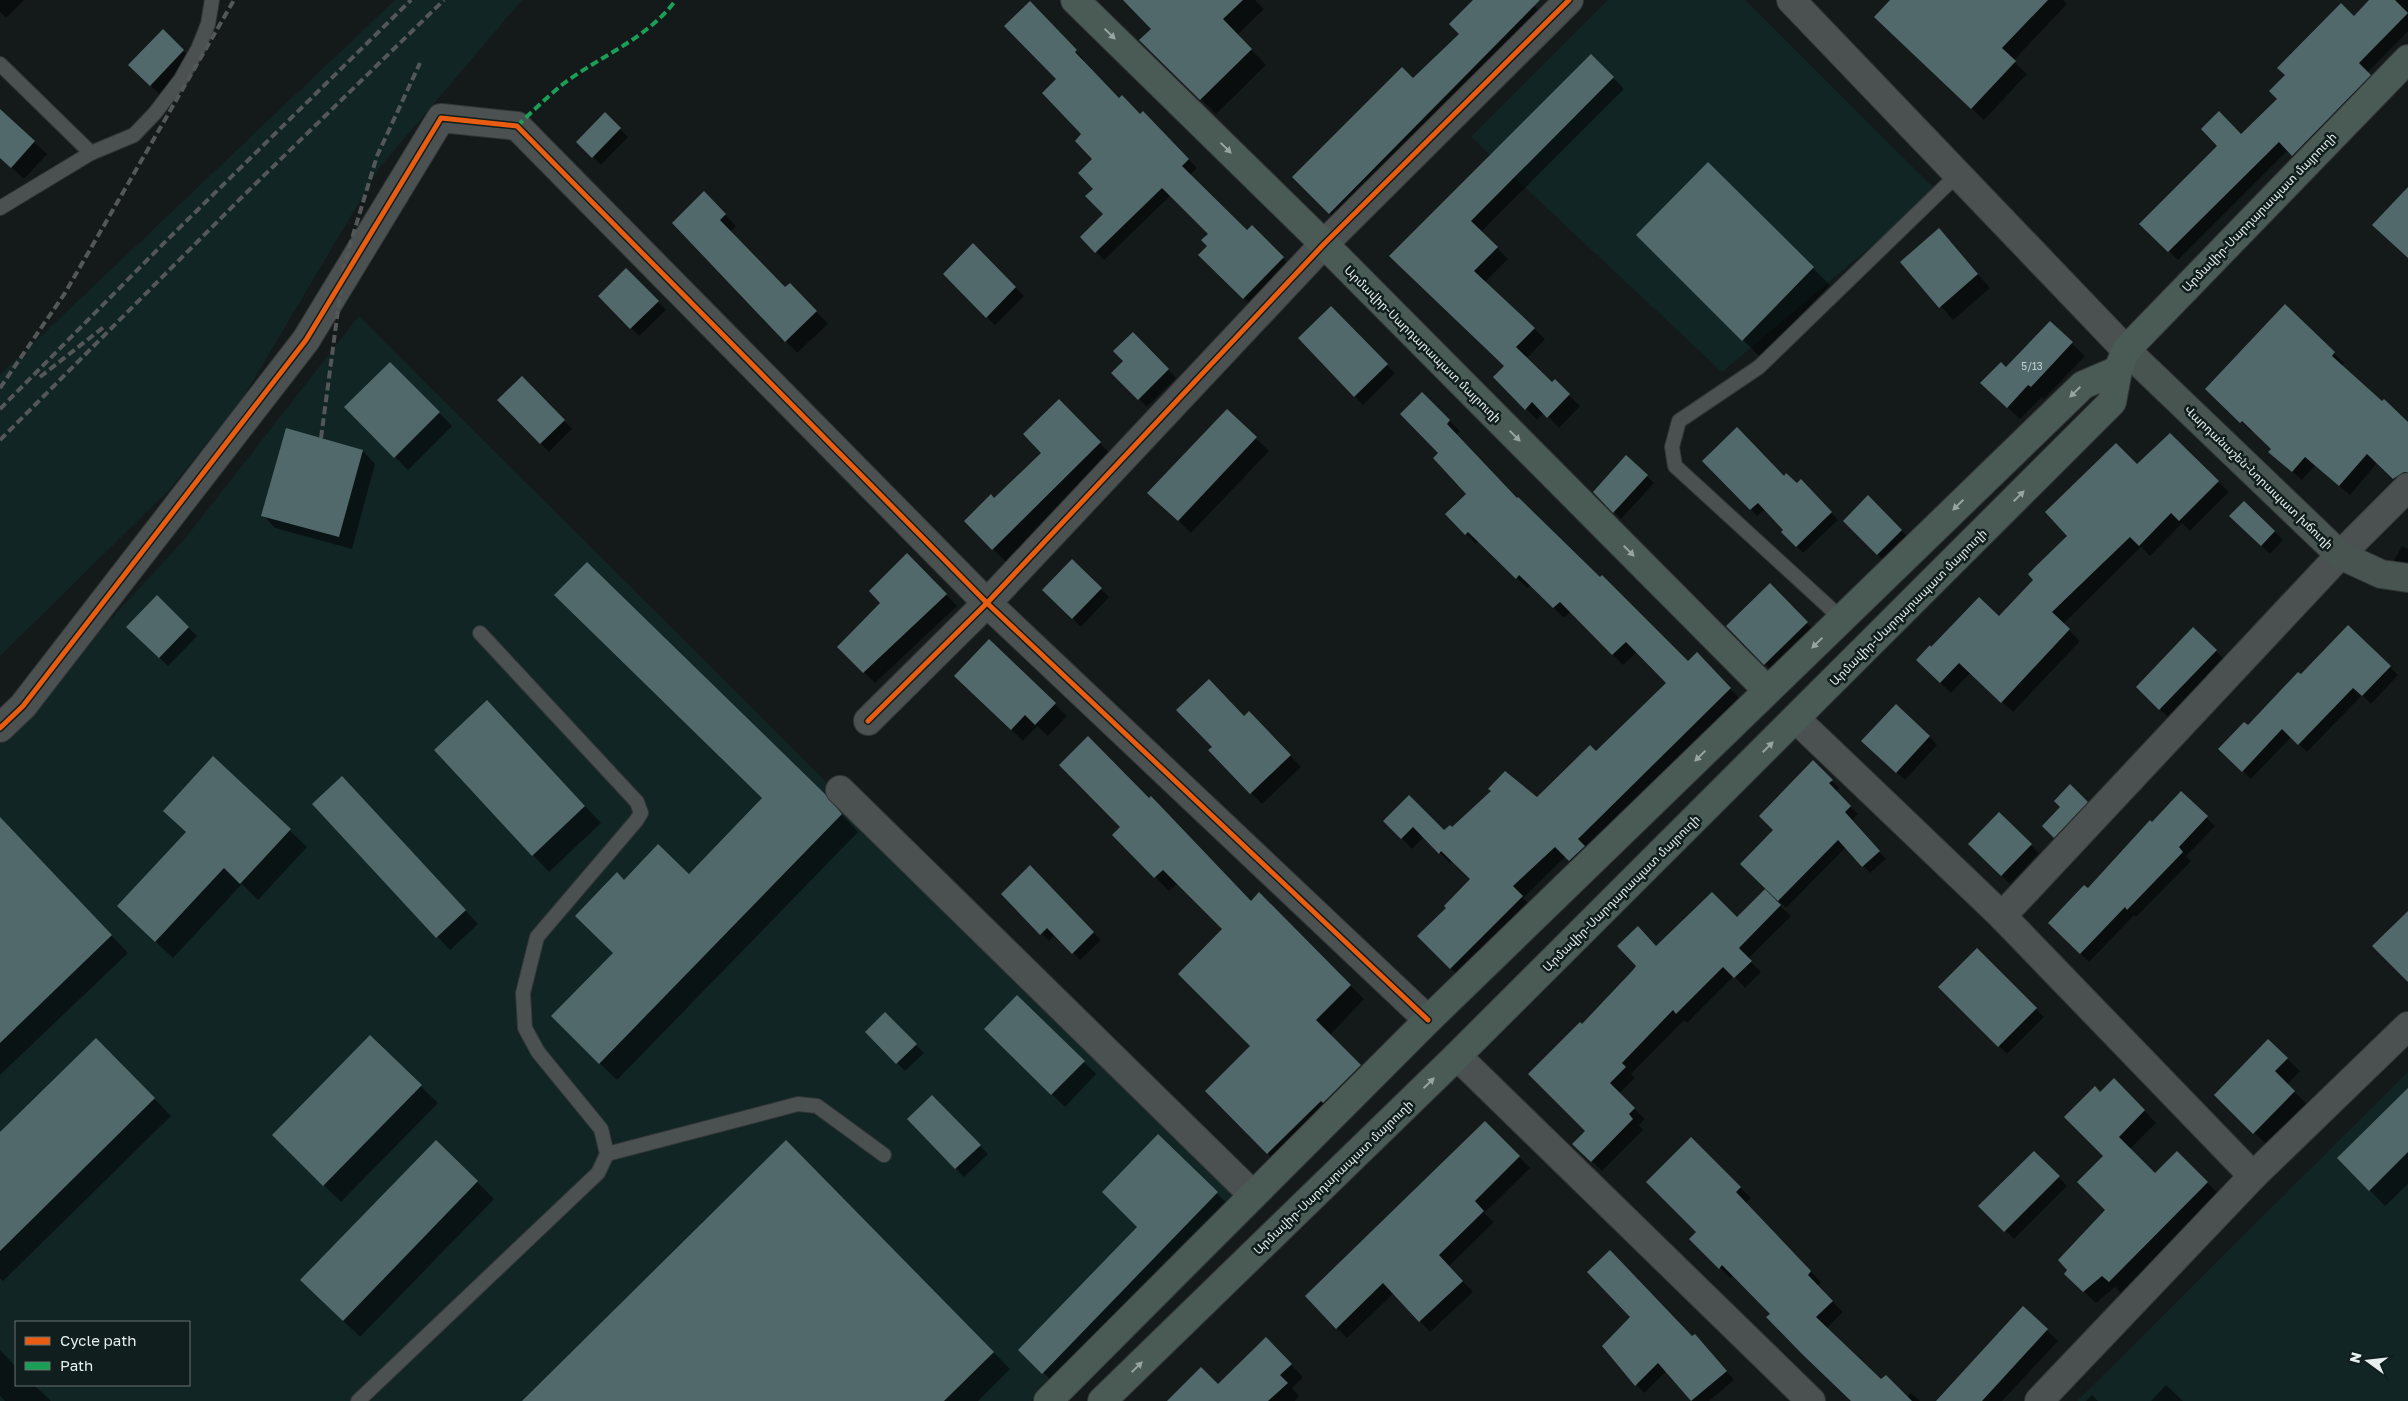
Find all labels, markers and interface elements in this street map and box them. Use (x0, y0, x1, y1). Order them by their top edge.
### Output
one-way arrow (1104, 28, 1116, 40)
street label: Արմավիր-Սարդարապատ մայրուղի (2179, 129, 2339, 295)
one-way arrow (1220, 142, 1232, 154)
street label: Արմավիր-Սարդարապատ մայրուղի (1341, 262, 1505, 426)
house number: 5/13 (2021, 360, 2043, 372)
one-way arrow (2069, 386, 2081, 398)
street label: Վարդանաշեն-Նորապատ խճուղի (2181, 402, 2337, 552)
one-way arrow (1508, 429, 1520, 441)
one-way arrow (2013, 490, 2025, 502)
one-way arrow (1953, 499, 1965, 511)
street label: Արմավիր-Սարդարապատ մայրուղի (1826, 525, 1990, 689)
one-way arrow (1623, 544, 1635, 556)
one-way arrow (1811, 637, 1823, 649)
one-way arrow (1762, 741, 1774, 753)
one-way arrow (1694, 750, 1706, 762)
street label: Արմավիր-Սարդարապատ մայրուղի (1539, 811, 1703, 975)
one-way arrow (1423, 1077, 1435, 1089)
street label: Արմավիր-Սարդարապատ մայրուղի (1250, 1097, 1416, 1257)
legend (15, 1321, 190, 1386)
text: Cycle path (60, 1331, 136, 1349)
north arrow (2343, 1336, 2393, 1386)
text: N (2345, 1350, 2365, 1365)
text: Path (60, 1356, 93, 1374)
one-way arrow (1131, 1361, 1143, 1373)

